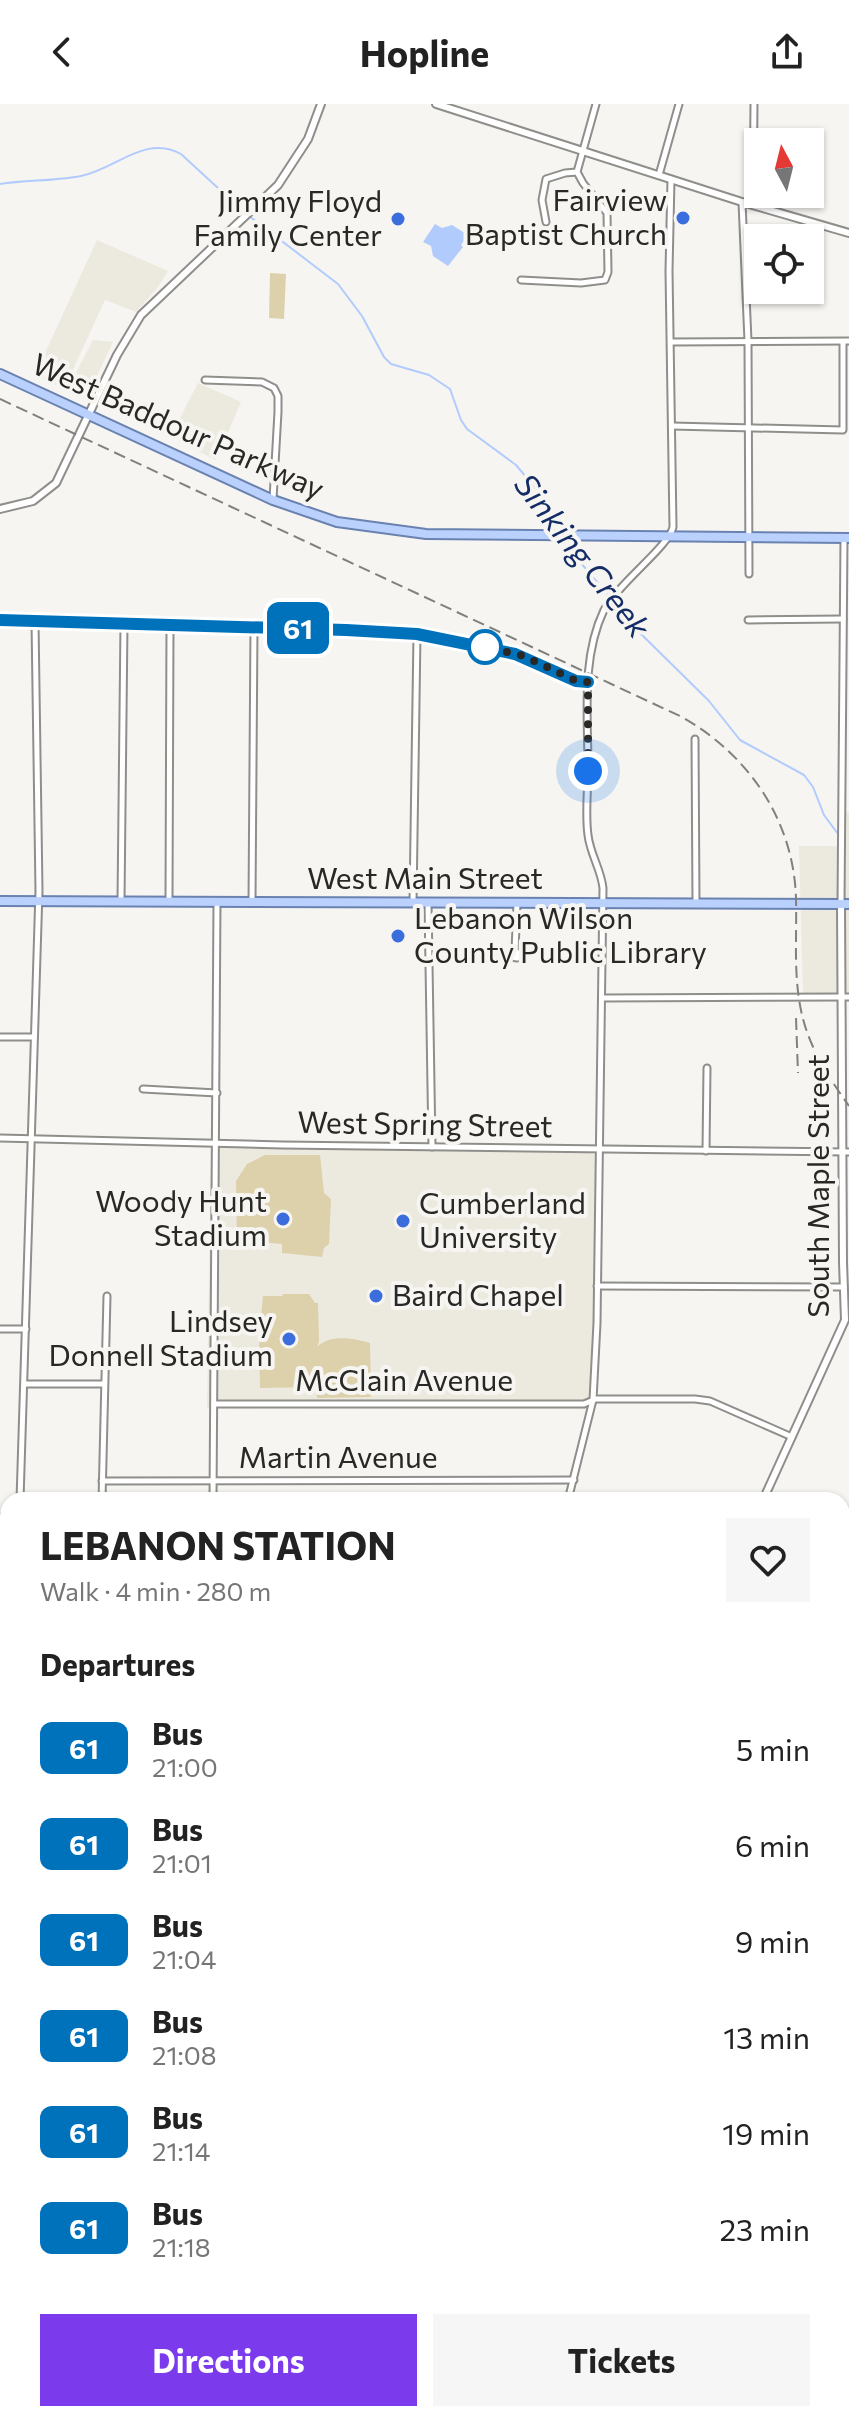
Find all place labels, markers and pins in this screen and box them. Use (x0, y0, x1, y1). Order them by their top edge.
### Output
place label: Fairview Baptist Church (465, 180, 667, 251)
place label: Jimmy Floyd Family Center (193, 181, 382, 252)
marker: Fairview Baptist Church (674, 209, 692, 227)
marker: Jimmy Floyd Family Center (389, 210, 407, 228)
unlabelled marker (468, 630, 502, 664)
place label: Lebanon Wilson County Public Library (414, 898, 707, 969)
marker: Lebanon Wilson County Public Library (389, 927, 407, 945)
place label: Woody Hunt Stadium (95, 1181, 267, 1252)
place label: Cumberland University (419, 1183, 586, 1254)
marker: Woody Hunt Stadium (274, 1210, 292, 1228)
marker: Cumberland University (394, 1212, 412, 1230)
place label: Baird Chapel (392, 1275, 564, 1312)
marker: Baird Chapel (367, 1287, 385, 1305)
place label: Lindsey Donnell Stadium (49, 1301, 273, 1372)
marker: Lindsey Donnell Stadium (280, 1330, 298, 1348)

